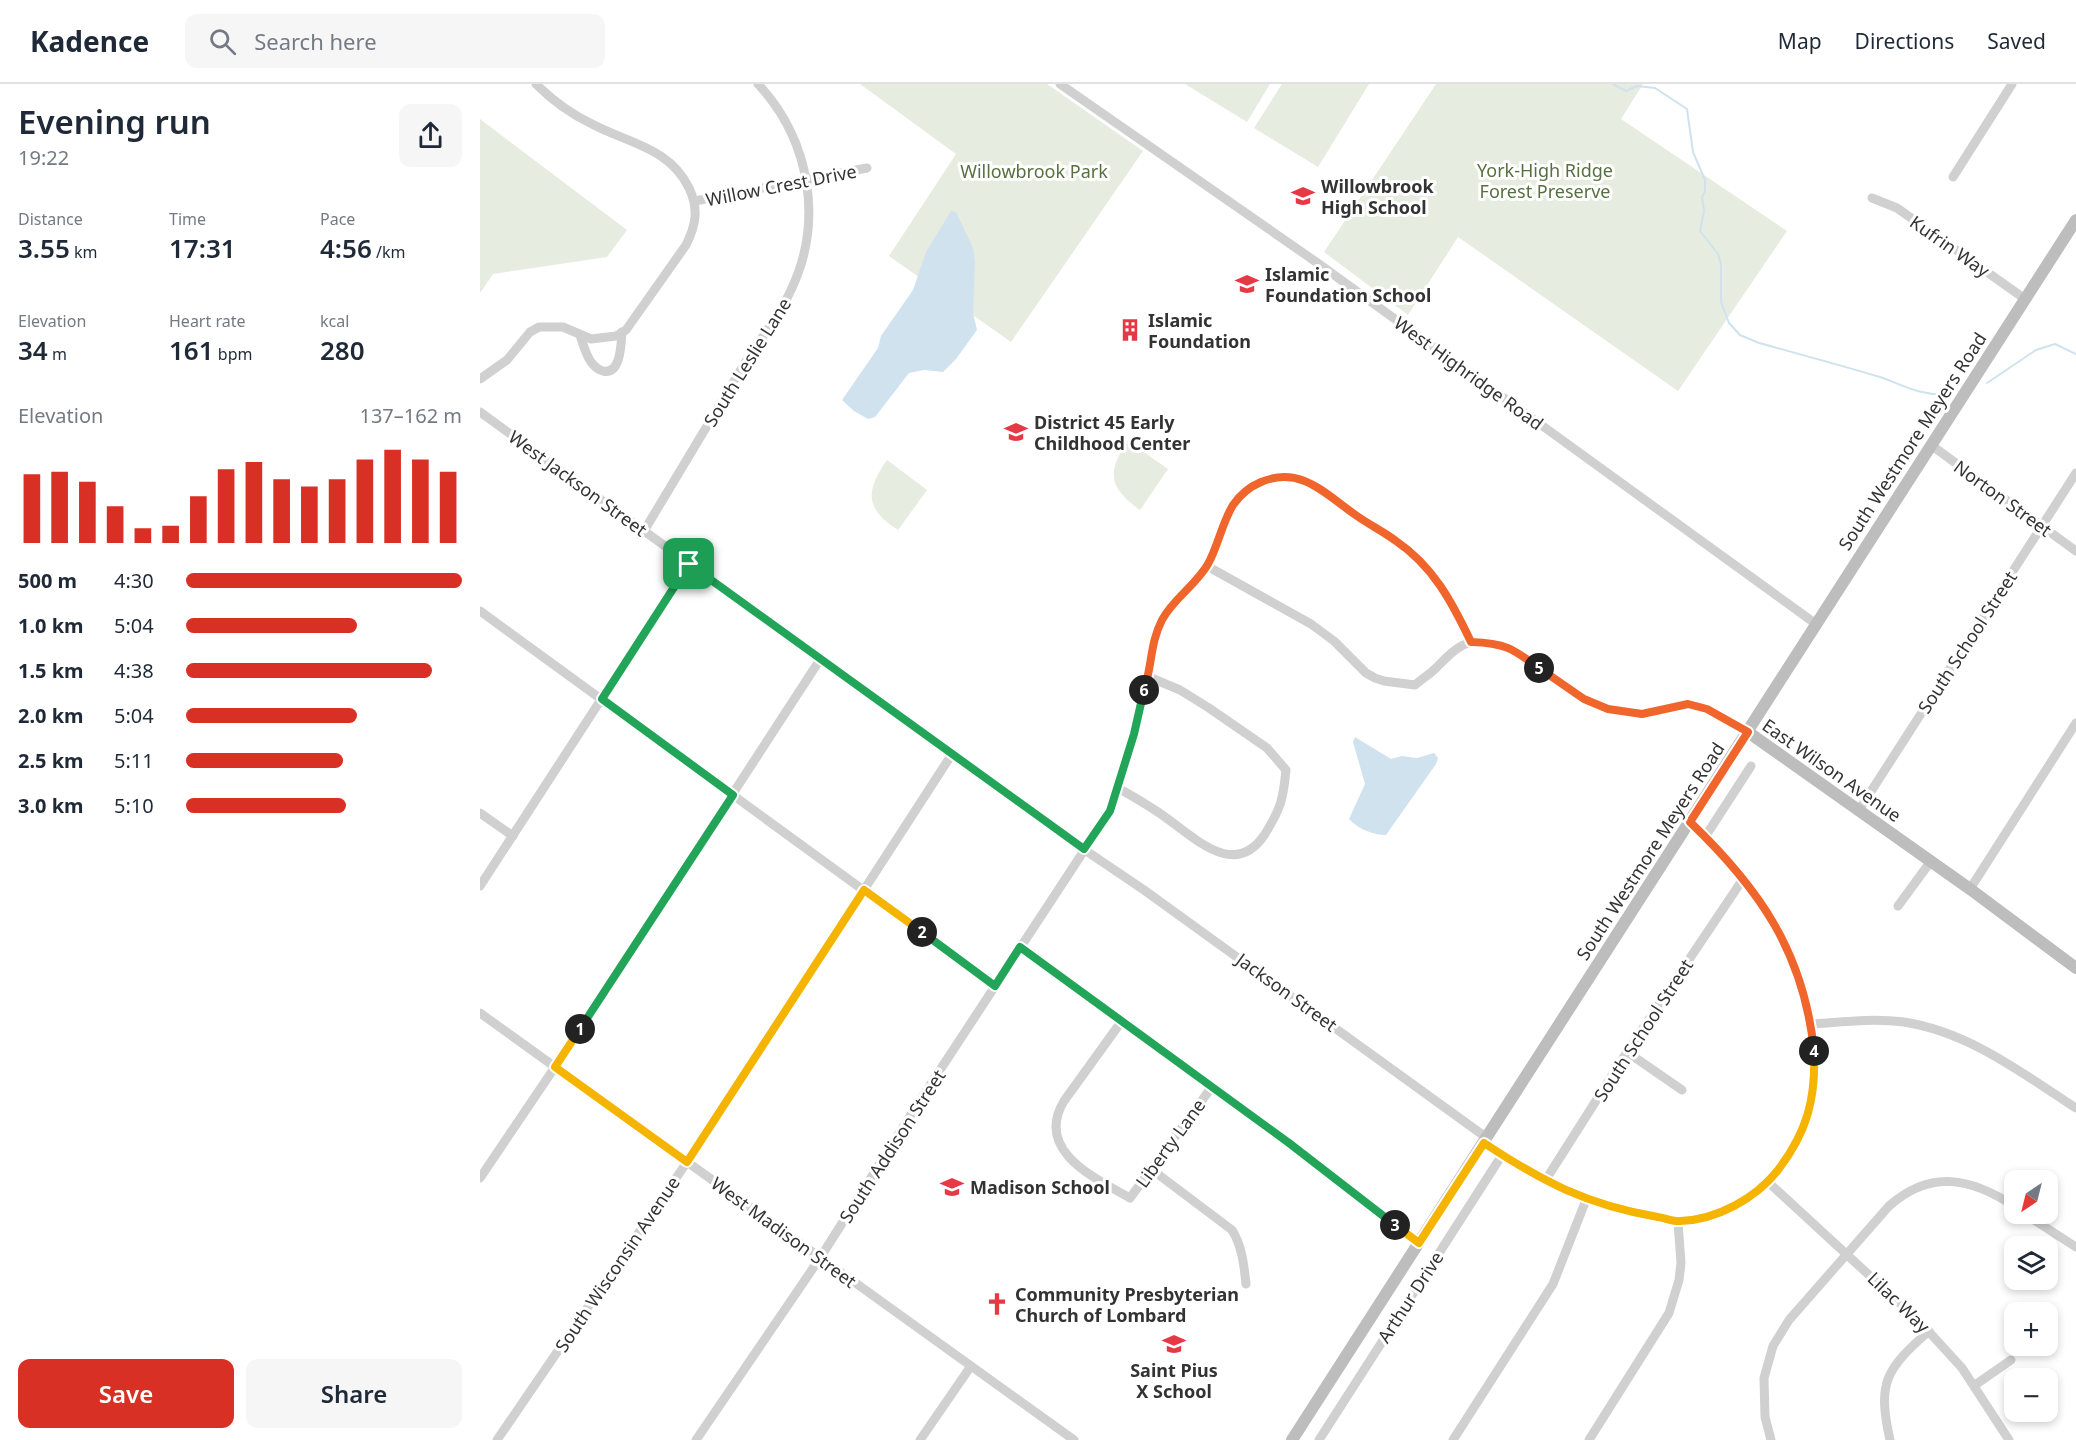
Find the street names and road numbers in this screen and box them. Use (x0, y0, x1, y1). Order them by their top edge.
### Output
street label: Willow Crest Drive (704, 159, 858, 211)
street label: Kufrin Way (1905, 210, 1995, 283)
street label: South Leslie Lane (698, 293, 796, 431)
street label: West Highridge Road (1390, 311, 1548, 435)
street label: South Westmore Meyers Road (1833, 328, 1991, 554)
street label: West Jackson Street (504, 425, 652, 542)
street label: Norton Street (1949, 454, 2057, 542)
street label: South School Street (1912, 566, 2022, 718)
street label: East Wilson Avenue (1758, 713, 1906, 827)
street label: South Westmore Meyers Road (1571, 738, 1729, 964)
street label: Jackson Street (1230, 946, 1343, 1037)
street label: South School Street (1588, 954, 1698, 1106)
street label: South Addison Street (833, 1064, 951, 1227)
street label: Liberty Lane (1130, 1094, 1210, 1192)
street label: South Wisconsin Avenue (549, 1171, 685, 1357)
street label: West Madison Street (707, 1171, 862, 1293)
street label: Arthur Drive (1372, 1247, 1448, 1347)
street label: Lilac Way (1863, 1266, 1936, 1338)

